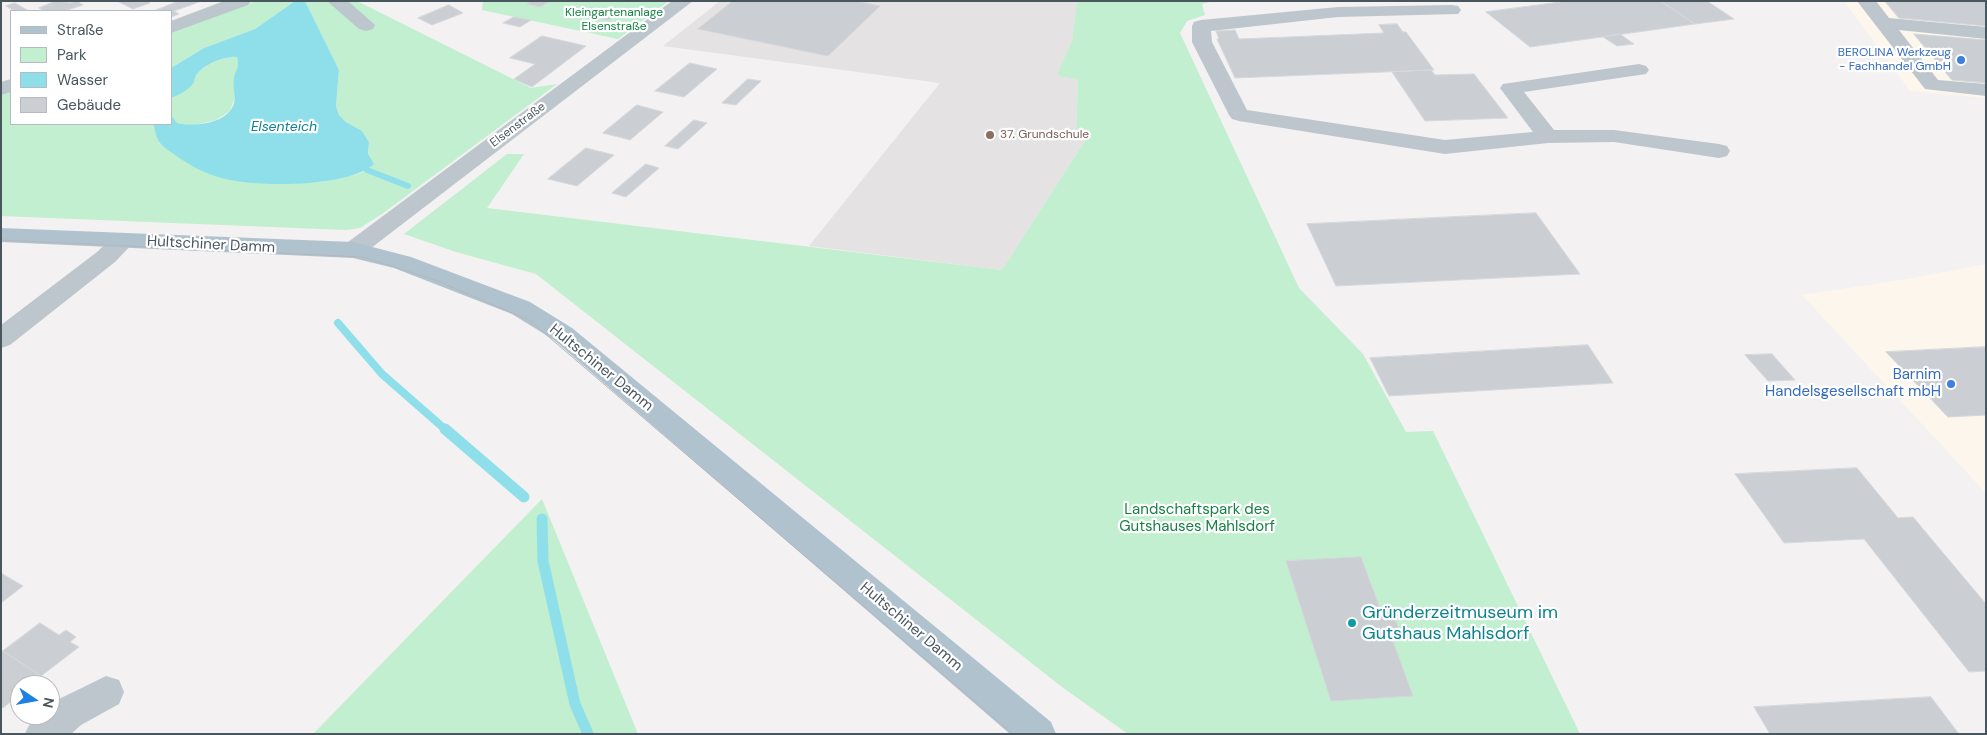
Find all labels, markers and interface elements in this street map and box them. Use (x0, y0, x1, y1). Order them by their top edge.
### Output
park label: Kleingartenanlage Elsenstraße (565, 6, 663, 34)
legend (10, 10, 172, 125)
text: Straße (57, 20, 104, 40)
text: Park (57, 45, 87, 65)
place label: BEROLINA Werkzeug - Fachhandel GmbH (1838, 46, 1951, 74)
marker: BEROLINA Werkzeug - Fachhandel GmbH (1955, 54, 1967, 66)
text: Wasser (57, 70, 108, 90)
text: Gebäude (57, 95, 121, 115)
street label: Elsenstraße (488, 100, 548, 150)
water label: Elsenteich (251, 119, 317, 135)
place label: 37. Grundschule (1000, 128, 1089, 142)
marker: 37. Grundschule (984, 129, 996, 141)
street label: Hultschiner Damm (146, 233, 276, 257)
street label: Hultschiner Damm (546, 321, 656, 415)
place label: Barnim Handelsgesellschaft mbH (1765, 366, 1941, 401)
marker: Barnim Handelsgesellschaft mbH (1945, 378, 1957, 390)
park label: Landschaftspark des Gutshauses Mahlsdorf (1119, 501, 1275, 536)
street label: Hultschiner Damm (856, 579, 966, 675)
place label: Gründerzeitmuseum im Gutshaus Mahlsdorf (1362, 602, 1558, 644)
marker: Gründerzeitmuseum im Gutshaus Mahlsdorf (1346, 617, 1358, 629)
north arrow (10, 675, 60, 725)
text: N (39, 696, 59, 710)

